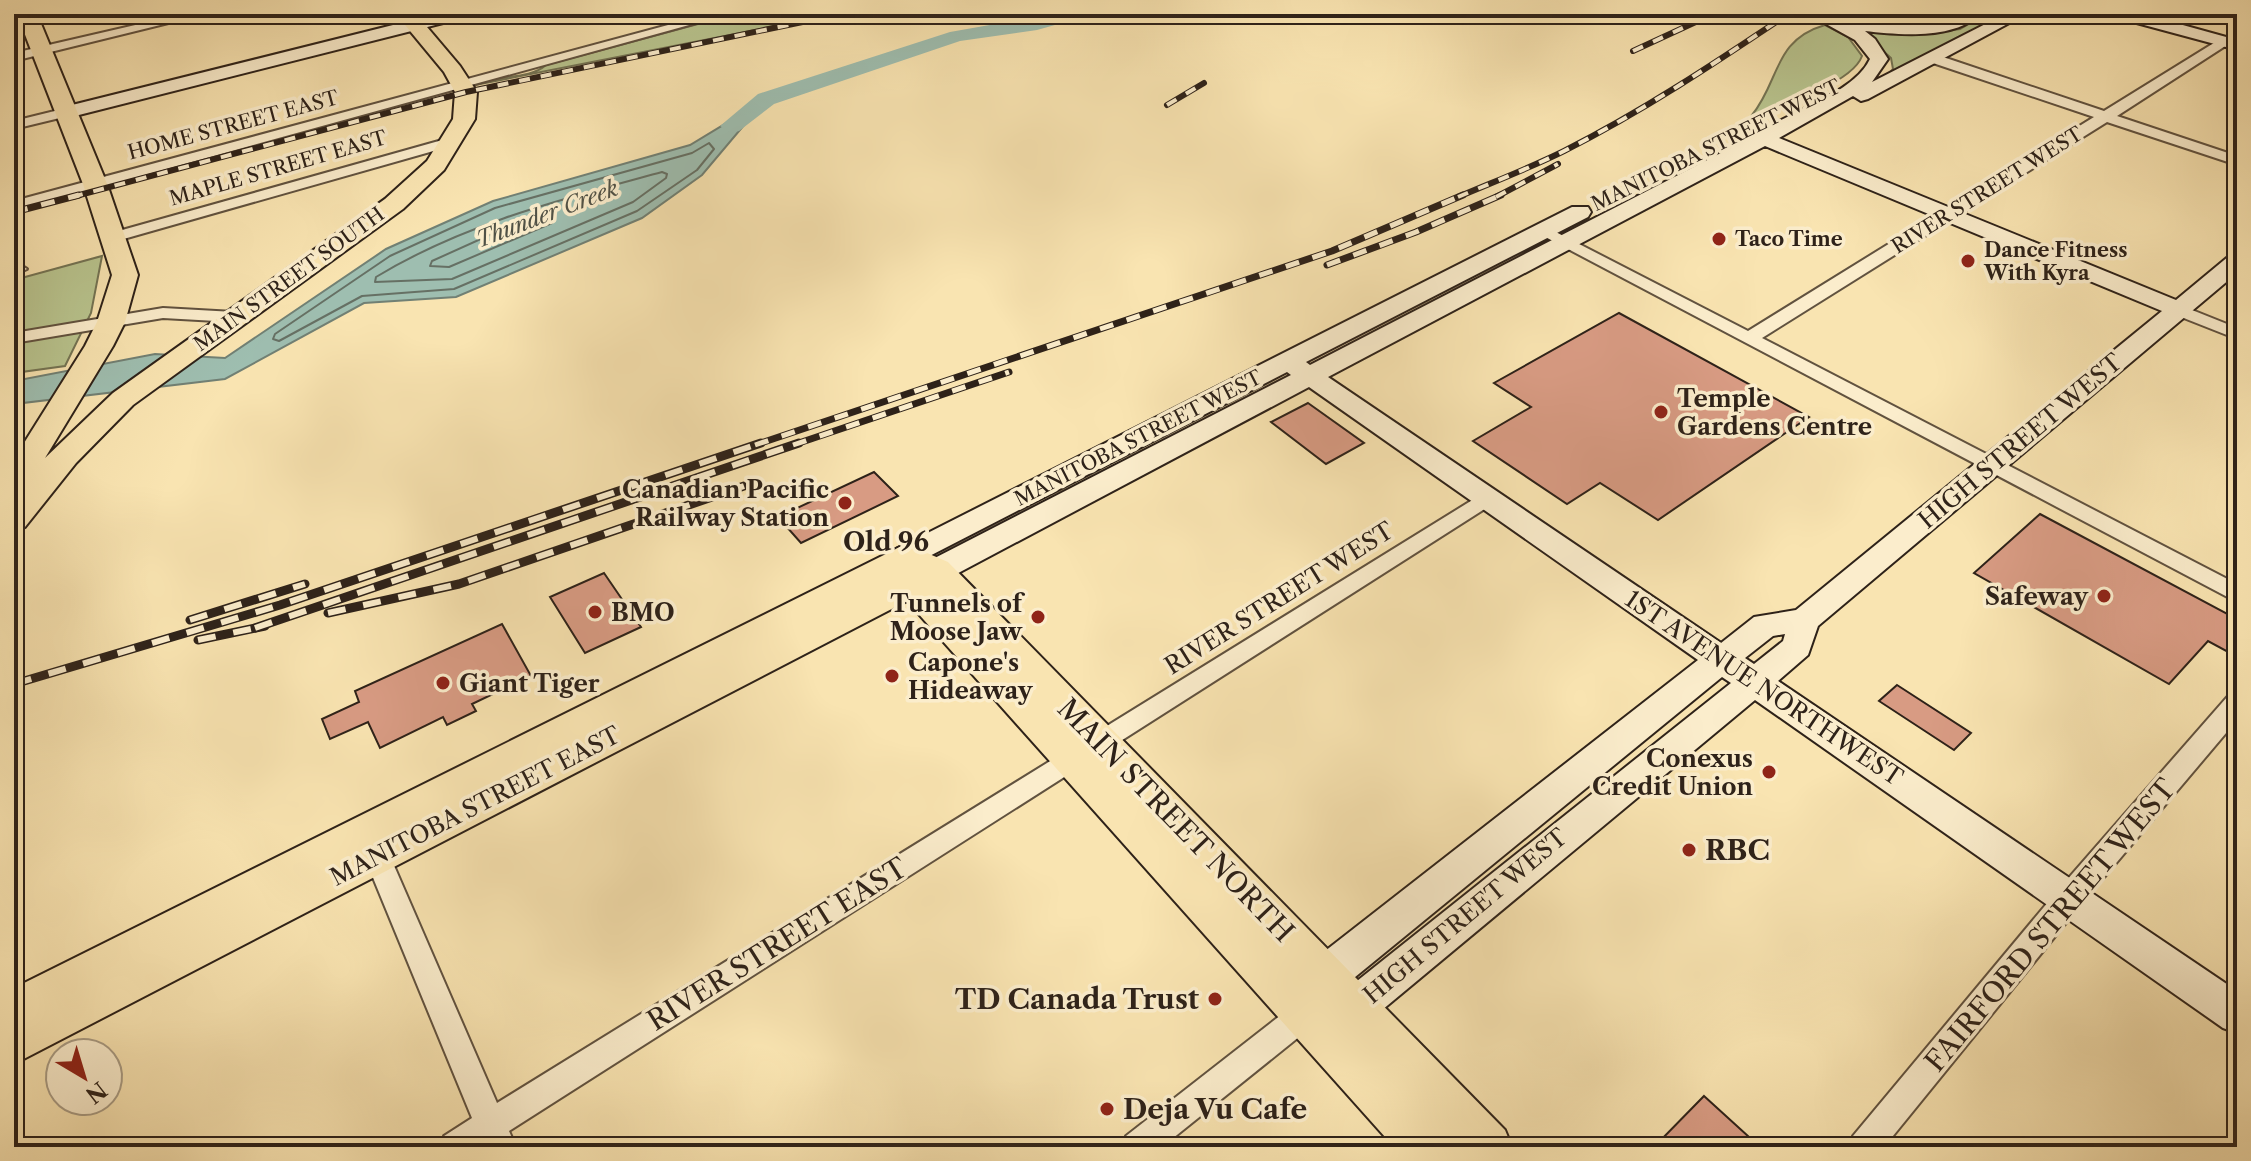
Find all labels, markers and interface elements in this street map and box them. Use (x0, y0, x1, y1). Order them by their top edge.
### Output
street label: MANITOBA STREET WEST (1588, 74, 1845, 216)
street label: HOME STREET EAST (125, 85, 341, 165)
street label: RIVER STREET WEST (1887, 121, 2087, 259)
street label: MAPLE STREET EAST (167, 125, 389, 211)
water label: Thunder Creek (472, 174, 622, 253)
street label: MAIN STREET SOUTH (189, 202, 389, 356)
place label: Taco Time (1735, 227, 1843, 251)
marker: Taco Time (1710, 230, 1728, 248)
place label: Dance Fitness With Kyra (1983, 238, 2127, 285)
marker: Dance Fitness With Kyra (1959, 252, 1977, 270)
street label: HIGH STREET WEST (1912, 347, 2128, 535)
street label: MANITOBA STREET WEST (1010, 365, 1266, 511)
place label: Temple Gardens Centre (1677, 384, 1872, 441)
marker: Temple Gardens Centre (1652, 403, 1670, 421)
place label: Canadian Pacific Railway Station (622, 475, 830, 532)
marker: Canadian Pacific Railway Station (836, 494, 854, 512)
street label: RIVER STREET WEST (1159, 516, 1399, 680)
district label: Old 96 (843, 526, 929, 558)
place label: Safeway (1985, 582, 2089, 611)
street label: 1ST AVENUE NORTHWEST (1620, 584, 1908, 792)
marker: Safeway (2095, 587, 2113, 605)
place label: Tunnels of Moose Jaw (890, 589, 1026, 646)
place label: BMO (611, 598, 675, 627)
marker: BMO (586, 603, 604, 621)
marker: Tunnels of Moose Jaw (1029, 608, 1047, 626)
place label: Capone's Hideaway (908, 648, 1034, 705)
marker: Capone's Hideaway (883, 667, 901, 685)
place label: Giant Tiger (459, 669, 600, 698)
marker: Giant Tiger (434, 674, 452, 692)
street label: MAIN STREET NORTH (1051, 691, 1301, 949)
street label: MANITOBA STREET EAST (325, 720, 625, 892)
place label: Conexus Credit Union (1592, 744, 1754, 801)
marker: Conexus Credit Union (1760, 763, 1778, 781)
street label: FAIRFORD STREET WEST (1918, 772, 2182, 1078)
street label: HIGH STREET WEST (1357, 822, 1573, 1010)
place label: RBC (1705, 833, 1770, 867)
marker: RBC (1680, 841, 1698, 859)
street label: RIVER STREET EAST (641, 850, 913, 1038)
place label: TD Canada Trust (955, 982, 1200, 1016)
marker: TD Canada Trust (1206, 990, 1224, 1008)
north arrow (44, 1037, 124, 1117)
text: N (80, 1076, 112, 1109)
place label: Deja Vu Cafe (1123, 1092, 1307, 1126)
marker: Deja Vu Cafe (1098, 1100, 1116, 1118)

